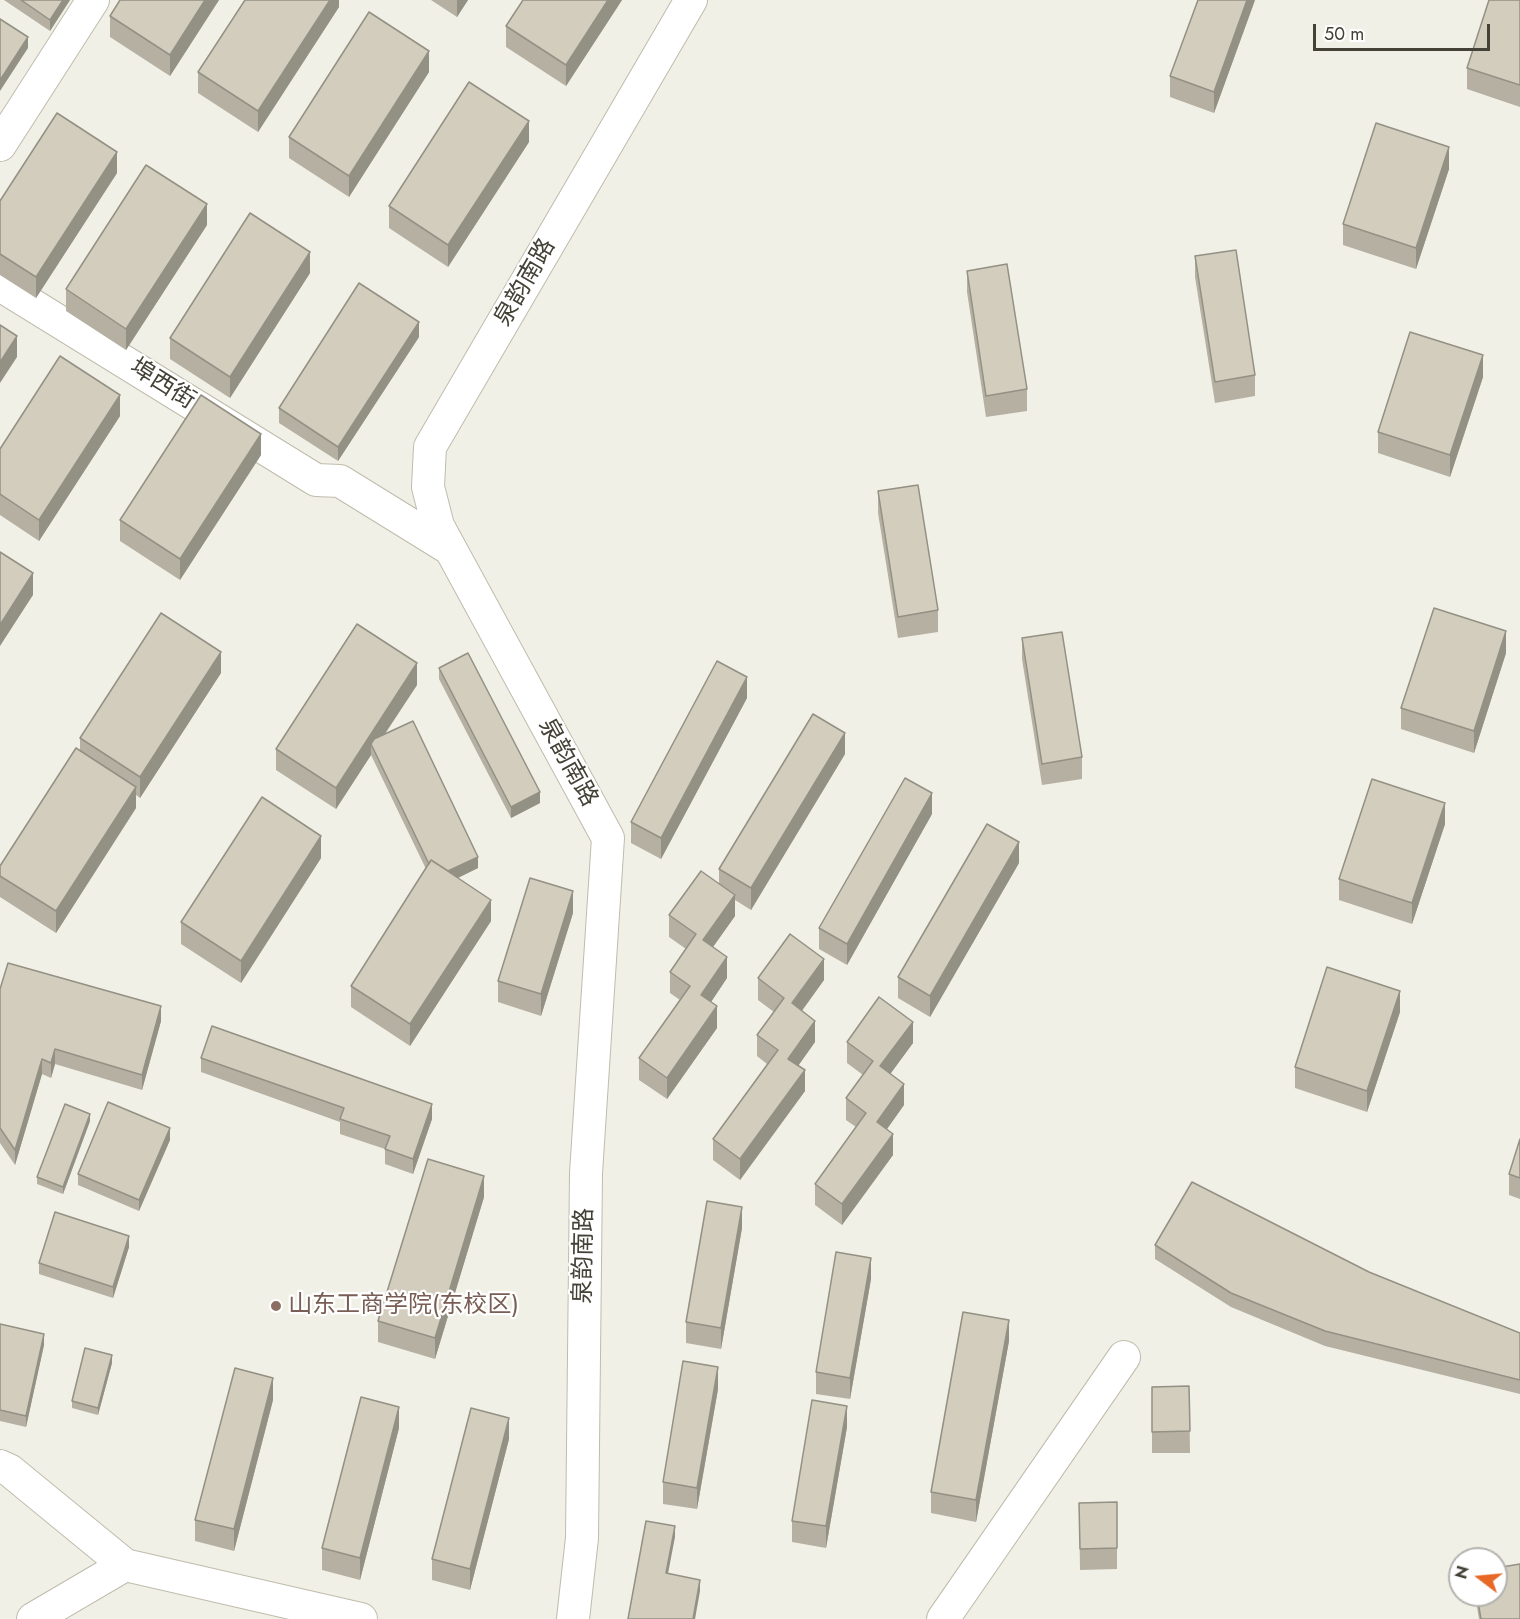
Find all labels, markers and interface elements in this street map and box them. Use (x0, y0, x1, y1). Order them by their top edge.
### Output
scale bar (1316, 12, 1493, 50)
text: 50 m (1324, 21, 1364, 47)
street label: 泉韵南路 (490, 234, 562, 332)
street label: 埠西街 (124, 354, 200, 416)
street label: 泉韵南路 (531, 714, 603, 812)
street label: 泉韵南路 (570, 1208, 600, 1304)
place label: 山东工商学院(东校区) (288, 1292, 519, 1320)
marker: 山东工商学院(东校区) (269, 1299, 283, 1313)
north arrow (1448, 1547, 1508, 1607)
text: N (1449, 1563, 1475, 1582)

